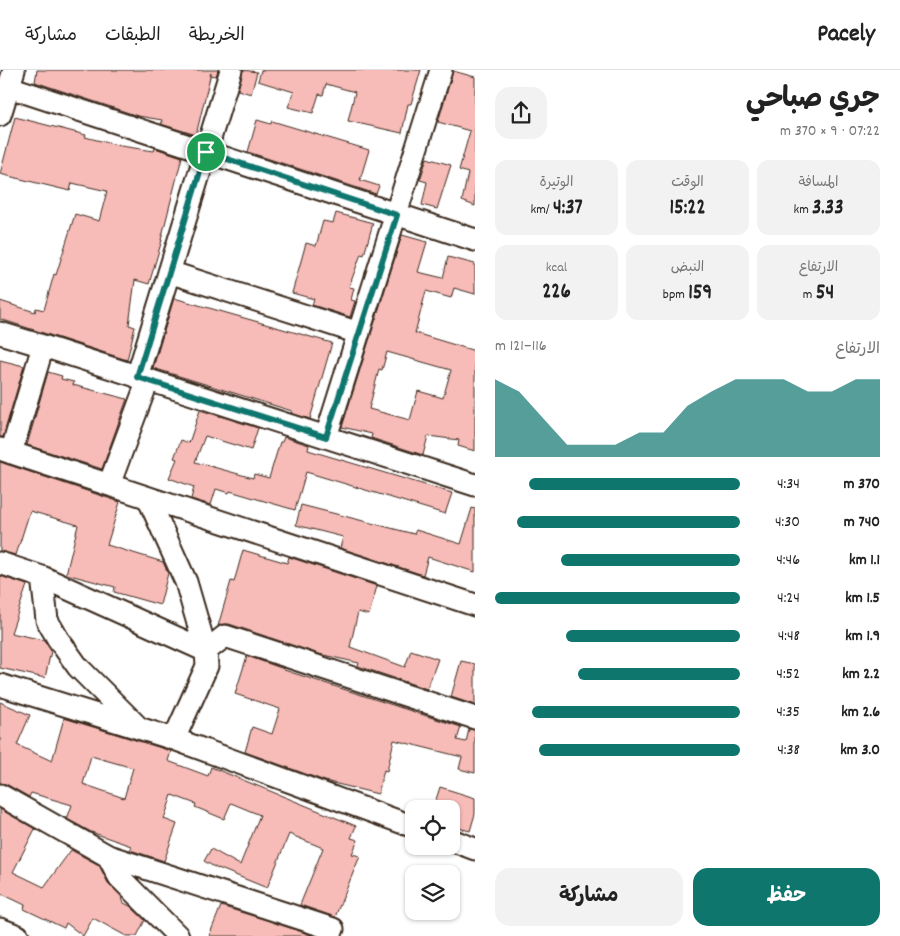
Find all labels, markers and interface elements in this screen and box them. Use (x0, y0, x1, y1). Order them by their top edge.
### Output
text: Pacely (817, 18, 875, 52)
text: مشاركة (25, 24, 77, 49)
text: الطبقات (105, 24, 161, 49)
text: الخريطة (189, 24, 245, 49)
text: جري صباحي (746, 81, 880, 121)
button: share (495, 87, 547, 139)
text: 07:22 · 9 × 370 m (780, 120, 880, 143)
pin (185, 131, 227, 173)
icon: arrive (192, 138, 220, 166)
text: الوتيرة (540, 173, 573, 193)
text: الوقت (671, 173, 704, 193)
text: المسافة (799, 173, 838, 193)
text: 4:37 (553, 194, 583, 224)
text: 15:22 (669, 194, 706, 224)
text: 3.33 (812, 194, 844, 224)
text: /km (530, 200, 553, 220)
text: km (793, 200, 812, 220)
text: kcal (546, 258, 567, 278)
text: النبض (671, 258, 704, 278)
text: الارتفاع (799, 258, 838, 278)
text: 226 (542, 278, 571, 308)
text: 159 (688, 279, 712, 309)
text: 54 (816, 279, 834, 309)
text: bpm (663, 285, 688, 305)
text: m (803, 285, 816, 305)
text: 116–121 m (495, 335, 546, 358)
text: الارتفاع (835, 338, 880, 361)
text: 4:34 (777, 473, 800, 496)
text: 370 m (843, 473, 880, 496)
text: 4:30 (775, 511, 800, 534)
text: 740 m (844, 511, 880, 534)
text: 4:46 (776, 549, 800, 572)
text: 1.1 km (849, 549, 880, 572)
text: 4:24 (777, 587, 800, 610)
text: 1.5 km (845, 587, 880, 610)
text: 4:48 (778, 625, 800, 648)
text: 1.9 km (845, 625, 880, 648)
text: 4:52 (776, 663, 800, 686)
text: 2.2 km (842, 663, 880, 686)
text: 4:35 (776, 701, 800, 724)
text: 2.6 km (841, 701, 880, 724)
text: 4:38 (777, 739, 800, 762)
text: 3.0 km (840, 739, 880, 762)
map controls (405, 800, 460, 920)
button: locate (405, 800, 460, 855)
button: layers (405, 865, 460, 920)
button: مشاركة (495, 868, 683, 926)
button: حفظ (693, 868, 880, 926)

